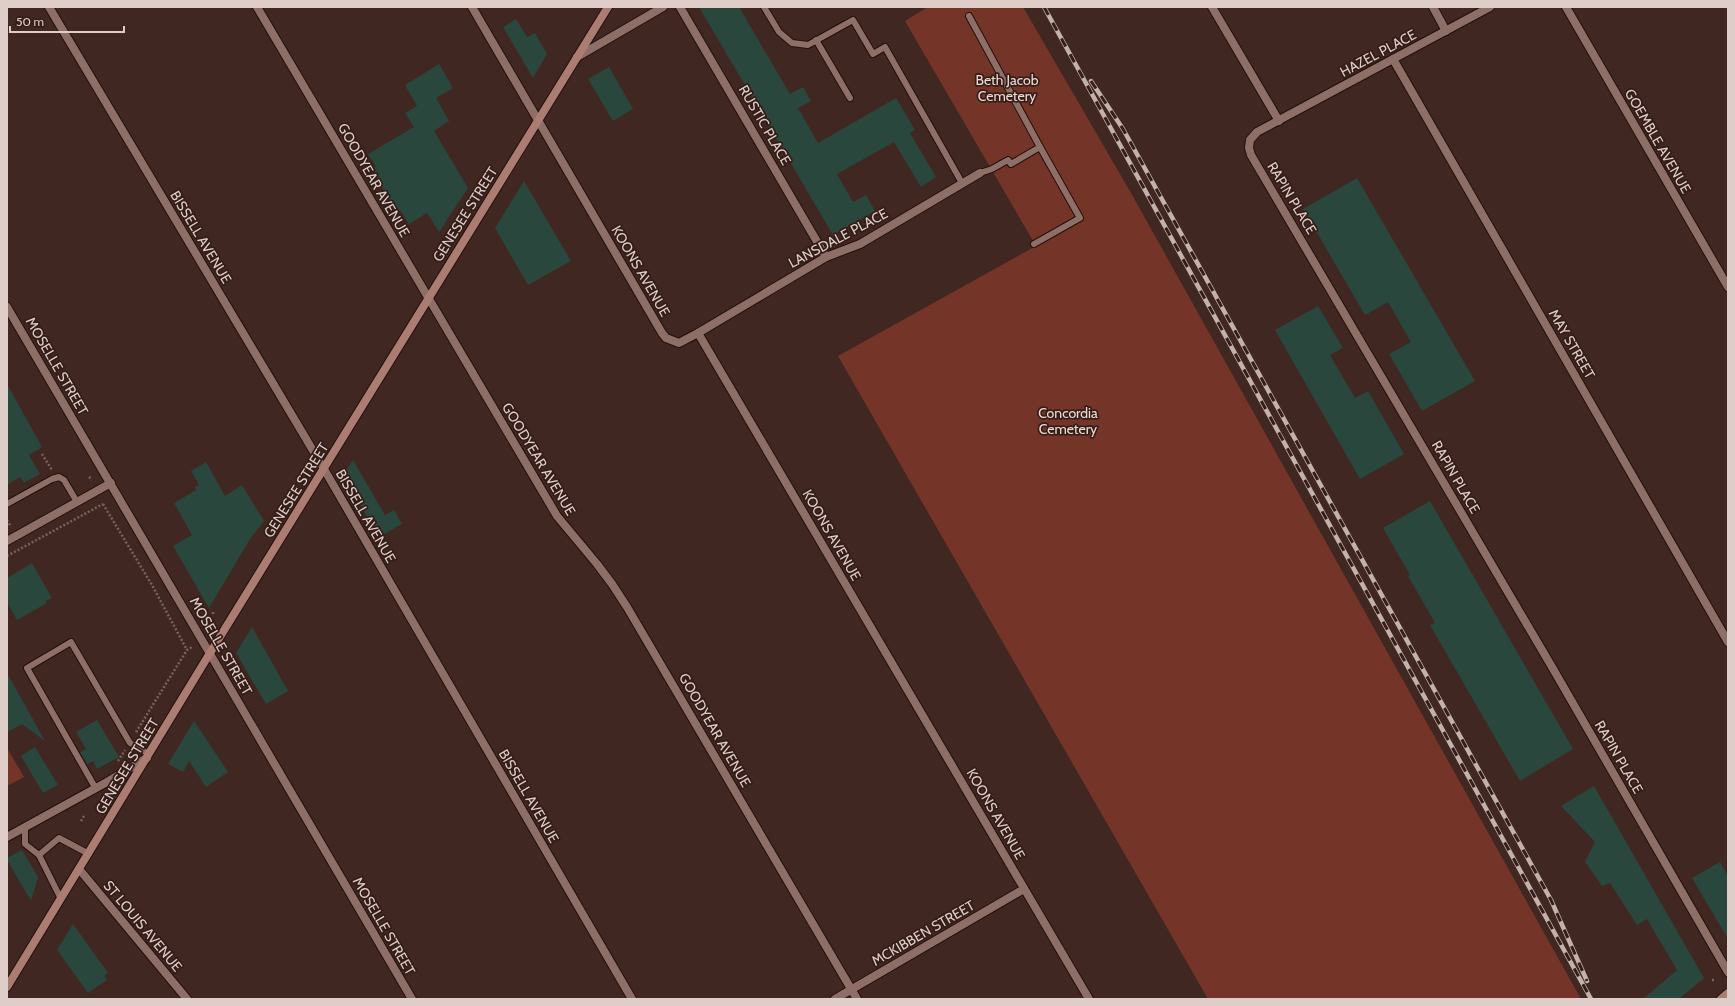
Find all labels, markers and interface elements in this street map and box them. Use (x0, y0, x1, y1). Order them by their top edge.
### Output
scale bar (10, 8, 124, 34)
text: 50 m (16, 14, 44, 29)
street label: HAZEL PLACE (1337, 25, 1420, 81)
park label: Beth Jacob Cemetery (976, 71, 1039, 105)
street label: RUSTIC PLACE (735, 82, 795, 168)
street label: GOEMBLE AVENUE (1621, 86, 1695, 197)
street label: GOODYEAR AVENUE (334, 120, 414, 240)
street label: RAPIN PLACE (1263, 158, 1321, 238)
street label: GENESEE STREET (429, 163, 502, 265)
street label: BISSELL AVENUE (166, 187, 236, 287)
street label: LANSDALE PLACE (785, 204, 891, 272)
street label: KOONS AVENUE (608, 222, 674, 320)
street label: MAY STREET (1545, 306, 1599, 382)
street label: MOSELLE STREET (22, 314, 93, 419)
street label: GOODYEAR AVENUE (498, 399, 580, 519)
park label: Concordia Cemetery (1038, 404, 1098, 438)
street label: RAPIN PLACE (1428, 437, 1484, 517)
street label: GENESEE STREET (260, 439, 333, 541)
street label: BISSELL AVENUE (332, 466, 400, 566)
street label: KOONS AVENUE (799, 486, 865, 584)
street label: MOSELLE STREET (186, 594, 257, 699)
street label: GOODYEAR AVENUE (675, 670, 755, 790)
street label: GENESEE STREET (91, 714, 163, 817)
street label: RAPIN PLACE (1591, 717, 1647, 797)
street label: BISSELL AVENUE (495, 746, 563, 846)
street label: KOONS AVENUE (963, 765, 1029, 863)
street label: MOSELLE STREET (349, 874, 420, 979)
street label: ST LOUIS AVENUE (100, 877, 186, 975)
street label: MCKIBBEN STREET (868, 896, 978, 970)

